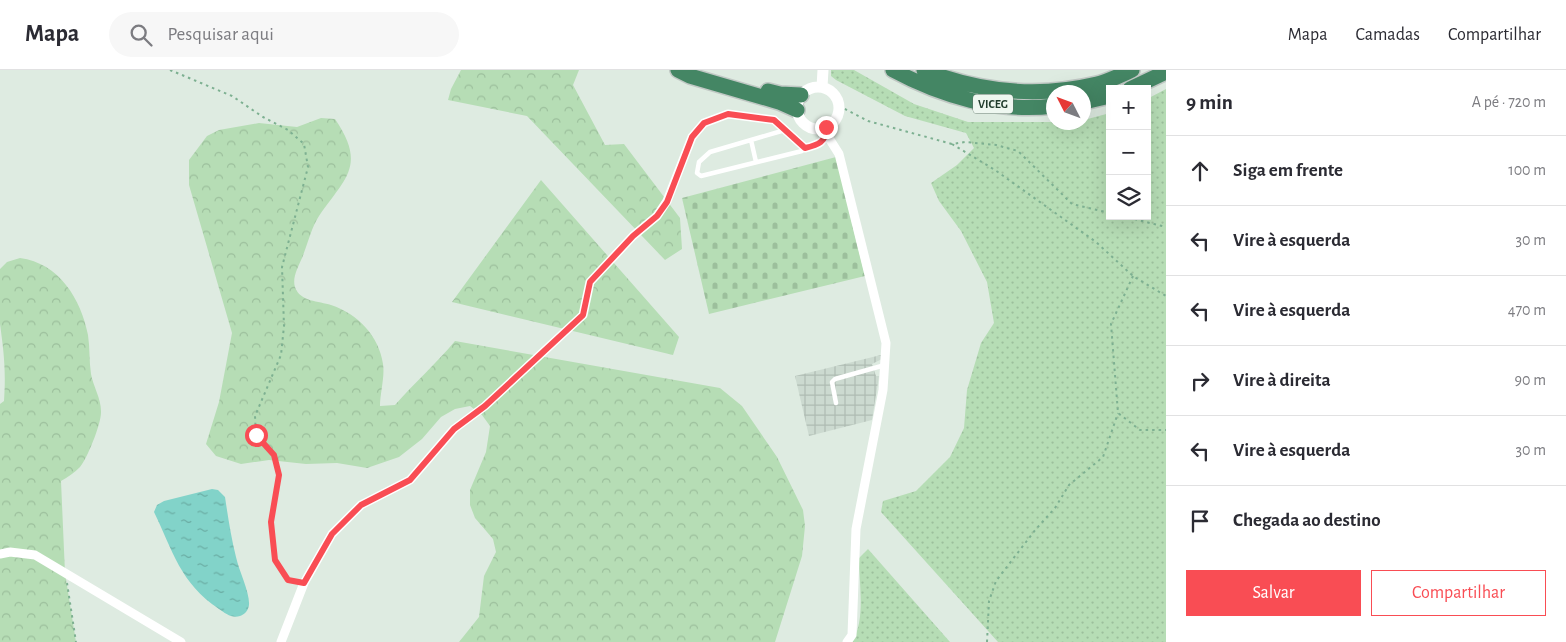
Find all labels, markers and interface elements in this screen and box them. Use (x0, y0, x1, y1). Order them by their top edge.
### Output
search box (109, 12, 459, 57)
icon: search (127, 21, 155, 49)
text: Mapa (25, 22, 79, 46)
text: Pesquisar aqui (167, 25, 274, 44)
text: Mapa (1288, 26, 1327, 44)
text: Camadas (1355, 26, 1420, 44)
text: Compartilhar (1448, 26, 1541, 44)
north arrow (1046, 85, 1091, 130)
map controls (1106, 85, 1151, 220)
button: + (1106, 85, 1151, 130)
text: 9 min (1186, 92, 1233, 113)
road number: VICEG (973, 94, 1013, 114)
text: A pé · 720 m (1472, 94, 1546, 110)
route end (815, 116, 838, 139)
button: − (1106, 130, 1151, 175)
icon: ahead (1186, 157, 1214, 185)
text: Siga em frente (1233, 161, 1343, 180)
text: 100 m (1508, 162, 1546, 178)
button: layers (1106, 175, 1151, 220)
icon: left (1186, 227, 1214, 255)
text: Vire à esquerda (1233, 231, 1350, 250)
text: 30 m (1516, 232, 1546, 248)
icon: left (1186, 297, 1214, 325)
text: Vire à esquerda (1233, 301, 1350, 320)
text: 470 m (1508, 302, 1546, 318)
icon: right (1186, 367, 1214, 395)
text: Vire à direita (1233, 371, 1331, 390)
text: 90 m (1515, 372, 1546, 388)
route start (245, 424, 268, 447)
icon: left (1186, 437, 1214, 465)
text: Vire à esquerda (1233, 441, 1350, 460)
text: 30 m (1516, 442, 1546, 458)
icon: arrive (1186, 507, 1214, 535)
text: Chegada ao destino (1233, 511, 1381, 530)
button: Salvar (1186, 570, 1361, 616)
button: Compartilhar (1371, 570, 1546, 616)

